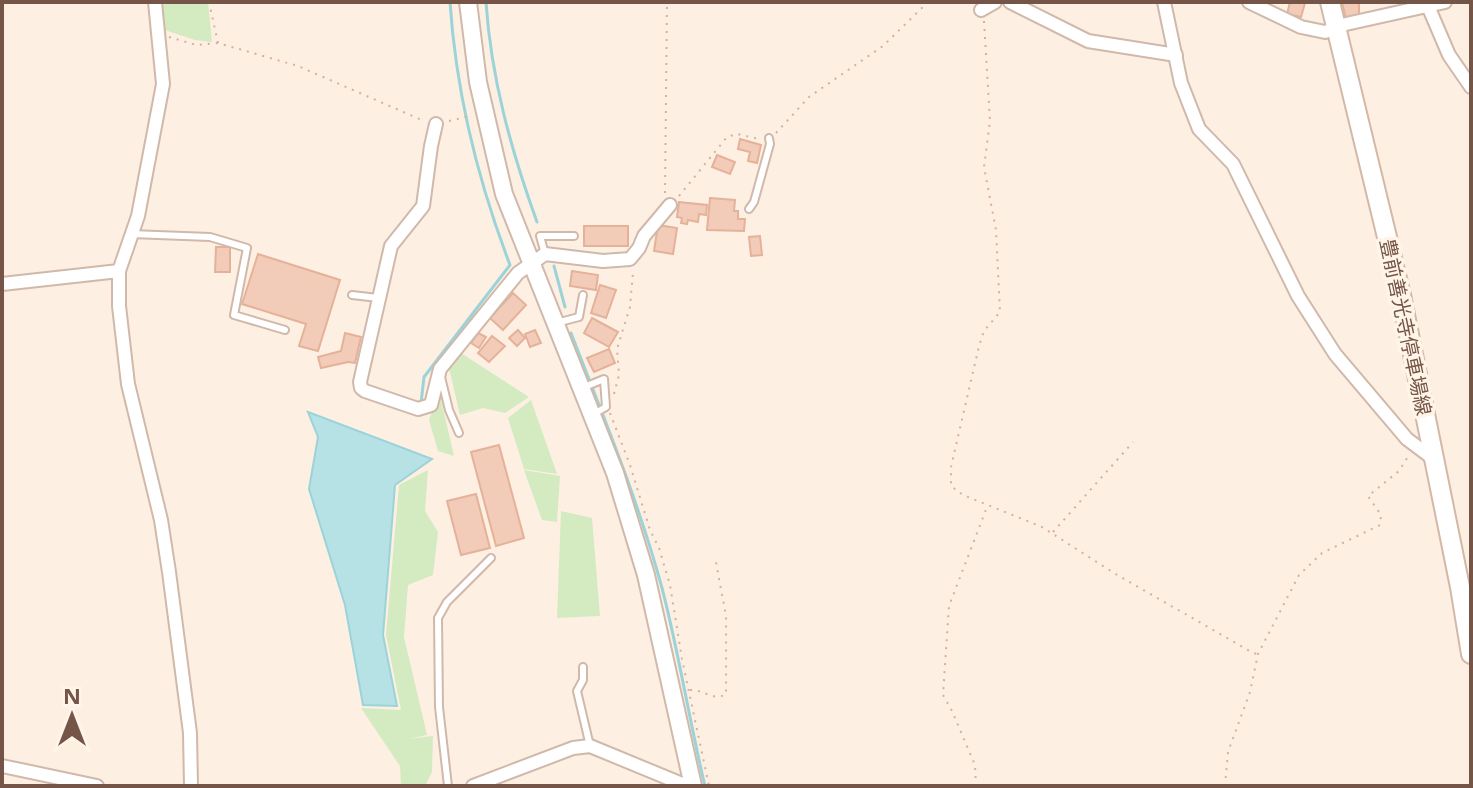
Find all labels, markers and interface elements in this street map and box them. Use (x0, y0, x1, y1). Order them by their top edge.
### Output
street label: 豊前善光寺停車場線 (1374, 236, 1438, 418)
north arrow (32, 676, 112, 756)
text: N (63, 680, 81, 710)

